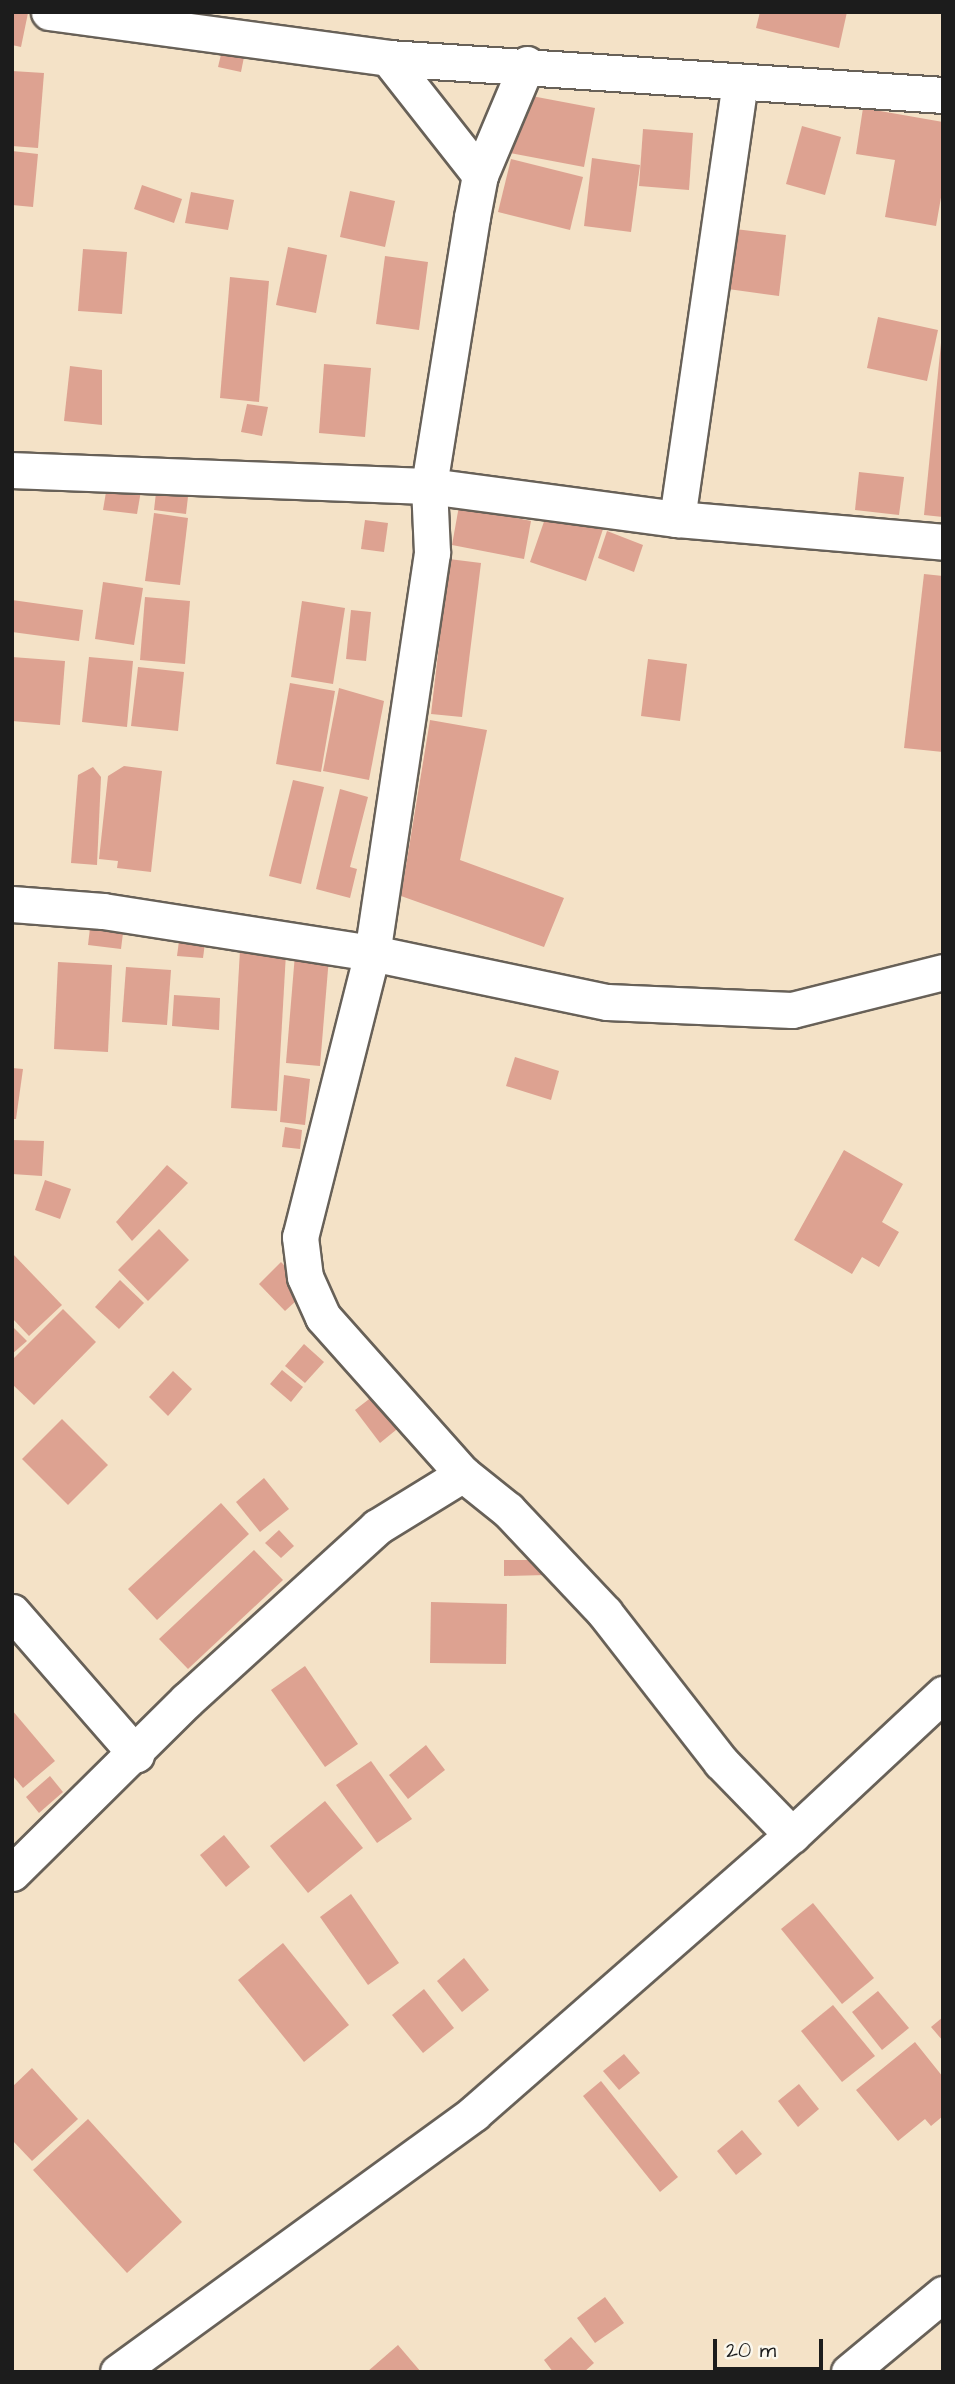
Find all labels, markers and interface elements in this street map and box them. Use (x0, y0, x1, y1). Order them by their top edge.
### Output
scale bar (717, 2324, 827, 2368)
text: 20 m (726, 2336, 776, 2365)

